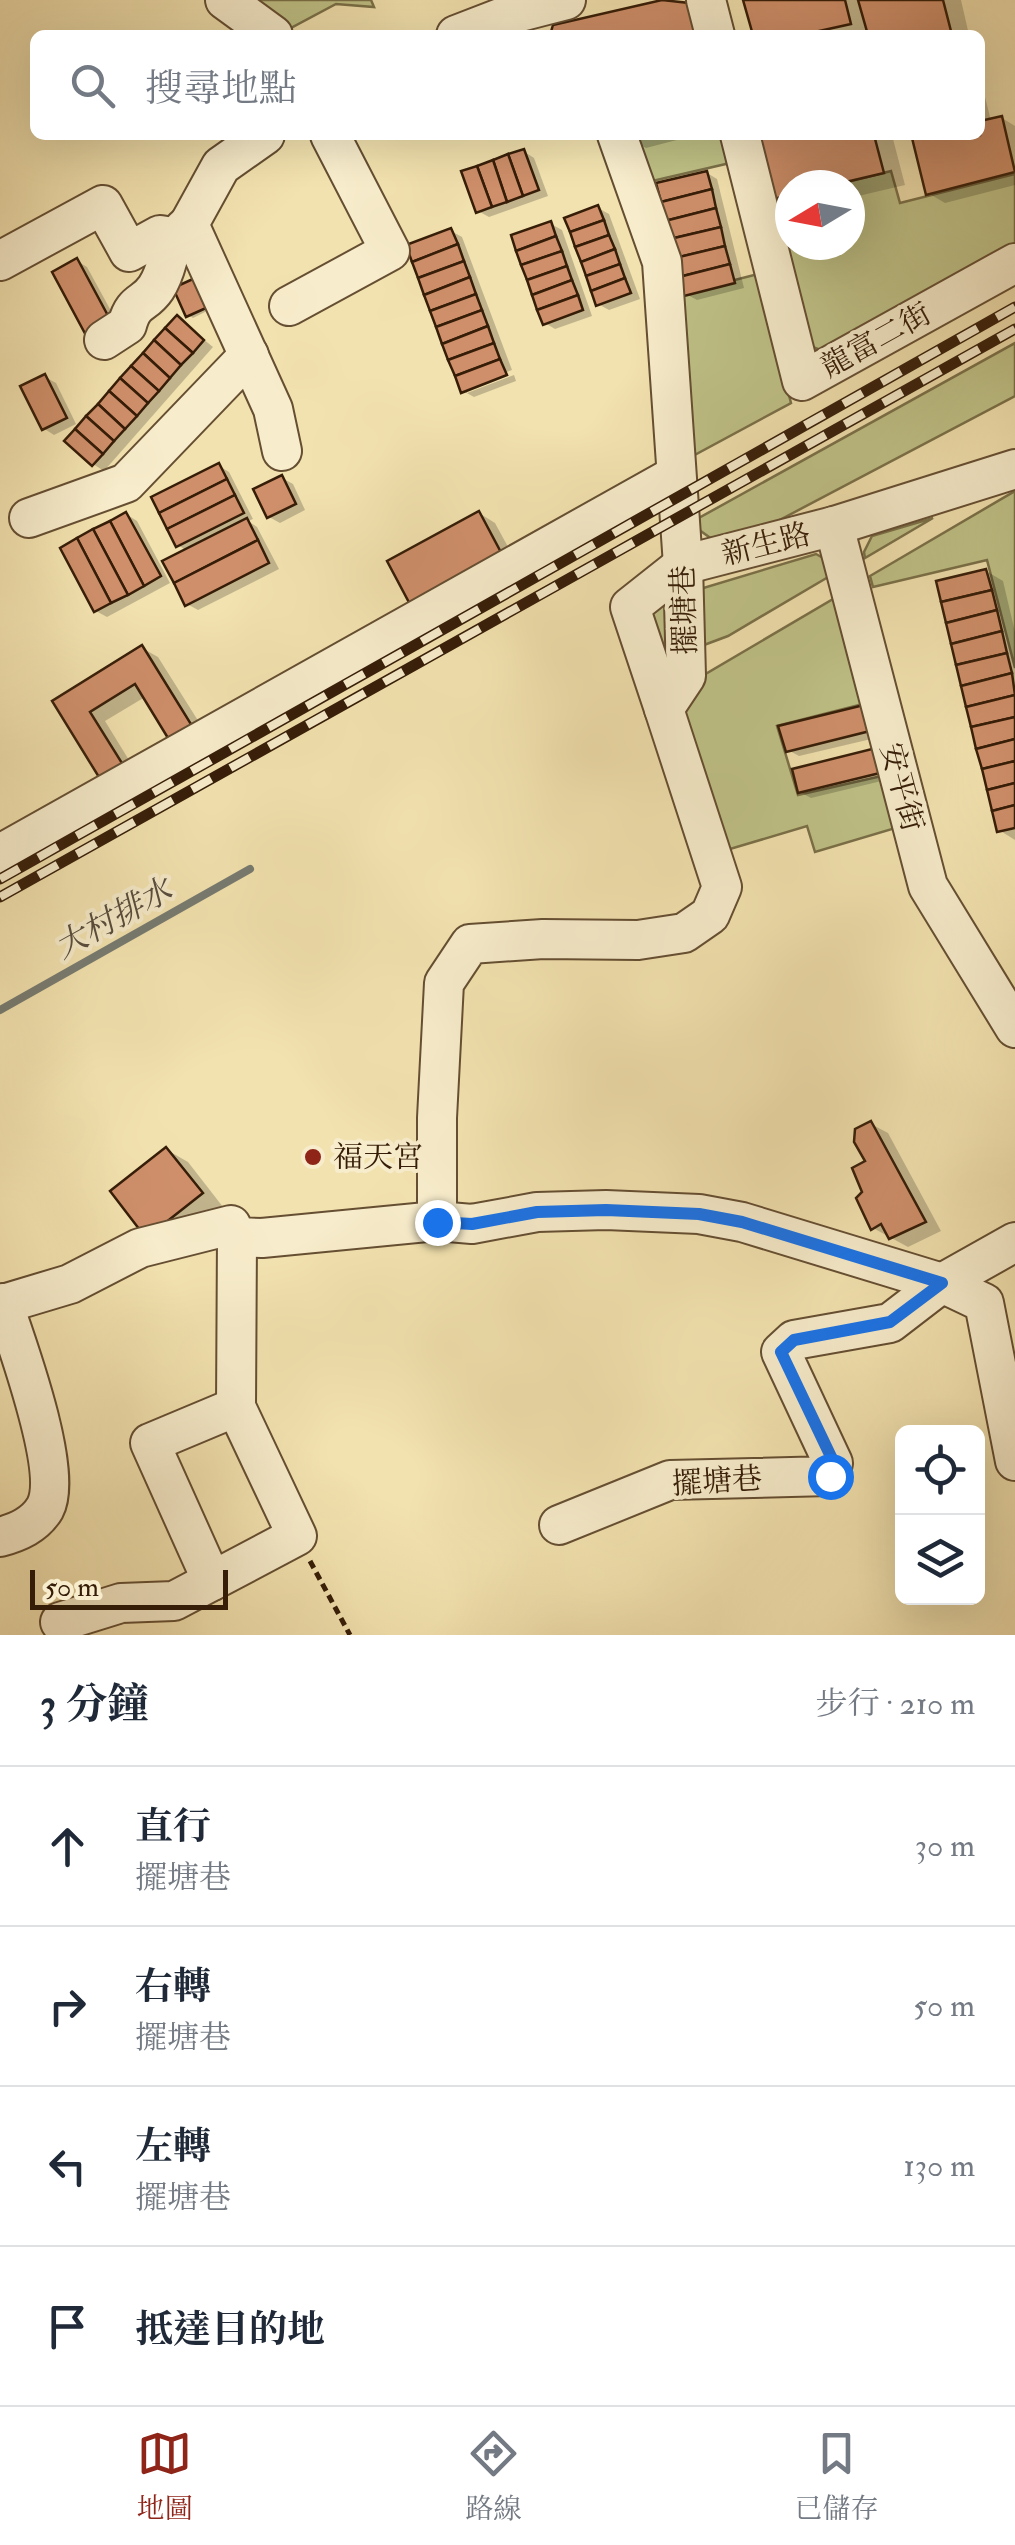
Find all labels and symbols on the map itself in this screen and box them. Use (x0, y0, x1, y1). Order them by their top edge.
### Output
north arrow (775, 170, 865, 260)
street label: 龍富二街 (815, 295, 938, 386)
street label: 新生路 (718, 516, 814, 573)
street label: 擺塘巷 (664, 564, 705, 656)
street label: 安平街 (872, 739, 931, 835)
water label: 大村排水 (48, 869, 182, 967)
place label: 福天宮 (333, 1139, 423, 1176)
marker: 福天宮 (302, 1146, 324, 1168)
route end (415, 1200, 461, 1246)
route start (808, 1454, 854, 1500)
street label: 擺塘巷 (671, 1460, 763, 1503)
scale bar (30, 1565, 228, 1610)

